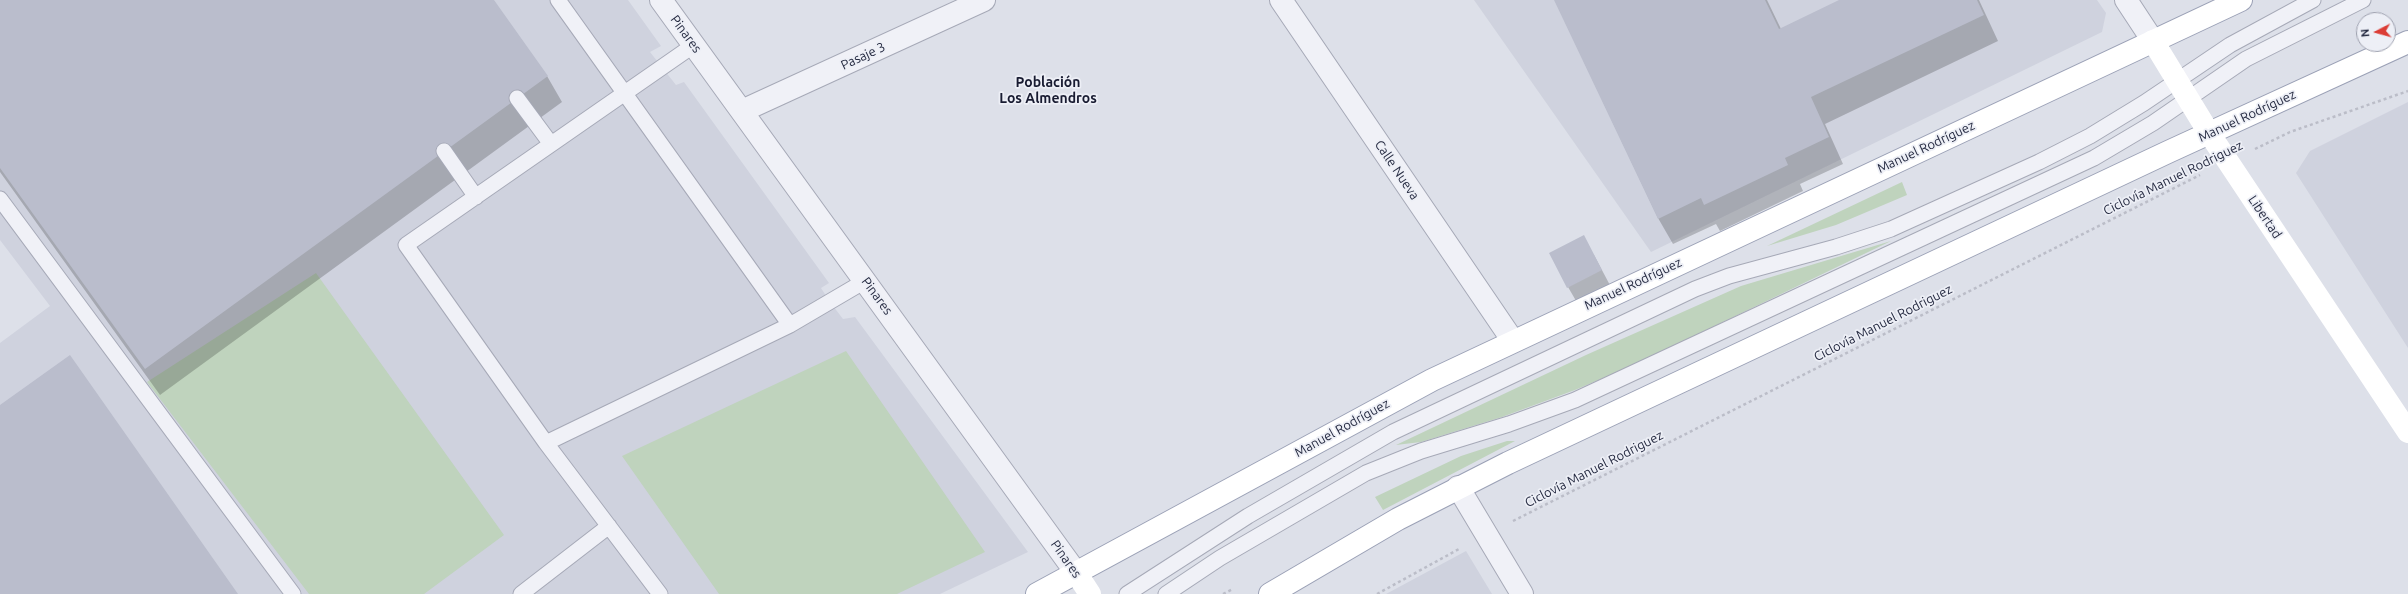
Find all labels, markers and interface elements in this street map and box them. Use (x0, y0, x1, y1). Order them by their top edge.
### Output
street label: Pinares (667, 12, 705, 56)
north arrow (2356, 12, 2396, 52)
text: N (2359, 28, 2371, 38)
street label: Pasaje 3 (838, 39, 888, 73)
district label: Población Los Almendros (999, 74, 1097, 106)
street label: Manuel Rodríguez (2196, 87, 2298, 145)
street label: Manuel Rodríguez (1875, 118, 1977, 176)
street label: Calle Nueva (1371, 137, 1423, 203)
street label: Ciclovía Manuel Rodriguez (2101, 137, 2245, 219)
street label: Libertad (2245, 192, 2285, 242)
street label: Manuel Rodríguez (1582, 255, 1684, 313)
street label: Pinares (858, 274, 896, 318)
street label: Ciclovía Manuel Rodriguez (1811, 281, 1955, 365)
street label: Manuel Rodríguez (1292, 396, 1392, 460)
street label: Ciclovía Manuel Rodriguez (1522, 427, 1666, 511)
street label: Pinares (1047, 537, 1085, 581)

